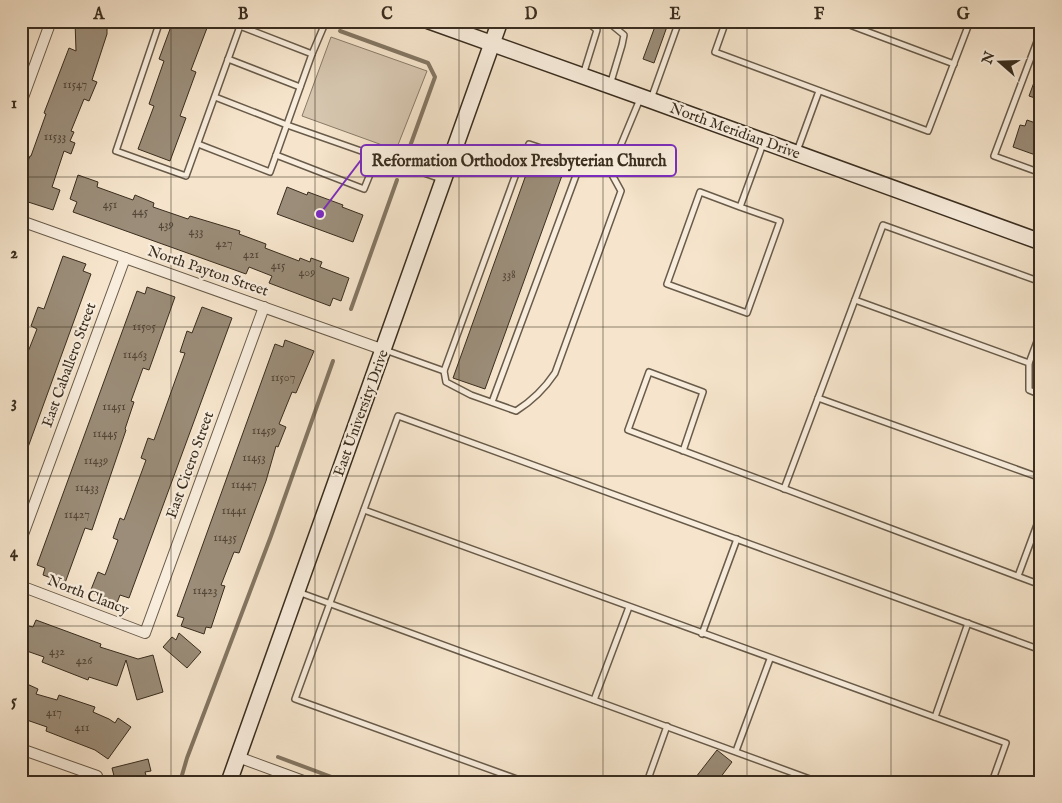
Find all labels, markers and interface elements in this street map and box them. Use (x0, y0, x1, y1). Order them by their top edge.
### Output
text: A (93, 5, 106, 25)
text: B (238, 5, 249, 25)
text: C (381, 5, 393, 25)
text: D (525, 5, 538, 25)
text: E (669, 5, 681, 25)
text: F (814, 5, 825, 25)
text: G (957, 5, 970, 25)
north arrow (974, 38, 1024, 88)
text: N (978, 49, 999, 68)
house number: 11547 (63, 77, 87, 92)
text: 1 (11, 94, 17, 114)
street label: North Meridian Drive (667, 99, 803, 163)
house number: 11533 (44, 129, 66, 144)
callout: Reformation Orthodox Presbyterian Church (361, 145, 676, 176)
text: Reformation Orthodox Presbyterian Church (372, 152, 667, 172)
house number: 451 (103, 197, 117, 212)
house number: 445 (132, 204, 149, 219)
house number: 439 (158, 217, 174, 232)
house number: 433 (189, 224, 203, 239)
house number: 427 (216, 236, 233, 251)
street label: North Payton Street (145, 241, 271, 301)
text: 2 (10, 244, 18, 264)
house number: 421 (243, 247, 259, 262)
house number: 415 (271, 258, 286, 273)
house number: 409 (298, 265, 316, 280)
house number: 338 (502, 267, 516, 282)
street label: East Caballero Street (38, 300, 100, 430)
house number: 11505 (132, 319, 156, 334)
house number: 11463 (123, 347, 147, 362)
street label: East University Drive (329, 347, 393, 479)
house number: 11507 (271, 370, 295, 385)
text: 3 (11, 393, 17, 413)
house number: 11451 (102, 399, 126, 414)
street label: East Cicero Street (162, 409, 218, 521)
house number: 11459 (252, 423, 276, 438)
house number: 11445 (92, 426, 118, 441)
house number: 11453 (242, 450, 266, 465)
house number: 11439 (84, 453, 108, 468)
house number: 11447 (231, 477, 257, 492)
house number: 11433 (75, 480, 99, 495)
house number: 11441 (221, 503, 247, 518)
house number: 11427 (64, 507, 90, 522)
house number: 11435 (213, 530, 237, 545)
text: 4 (10, 543, 19, 563)
street label: North Clancy (45, 571, 132, 619)
house number: 11423 (193, 583, 217, 598)
house number: 432 (49, 644, 65, 659)
house number: 426 (76, 653, 93, 668)
text: 5 (11, 692, 17, 712)
house number: 417 (46, 705, 62, 720)
house number: 411 (75, 720, 89, 735)

